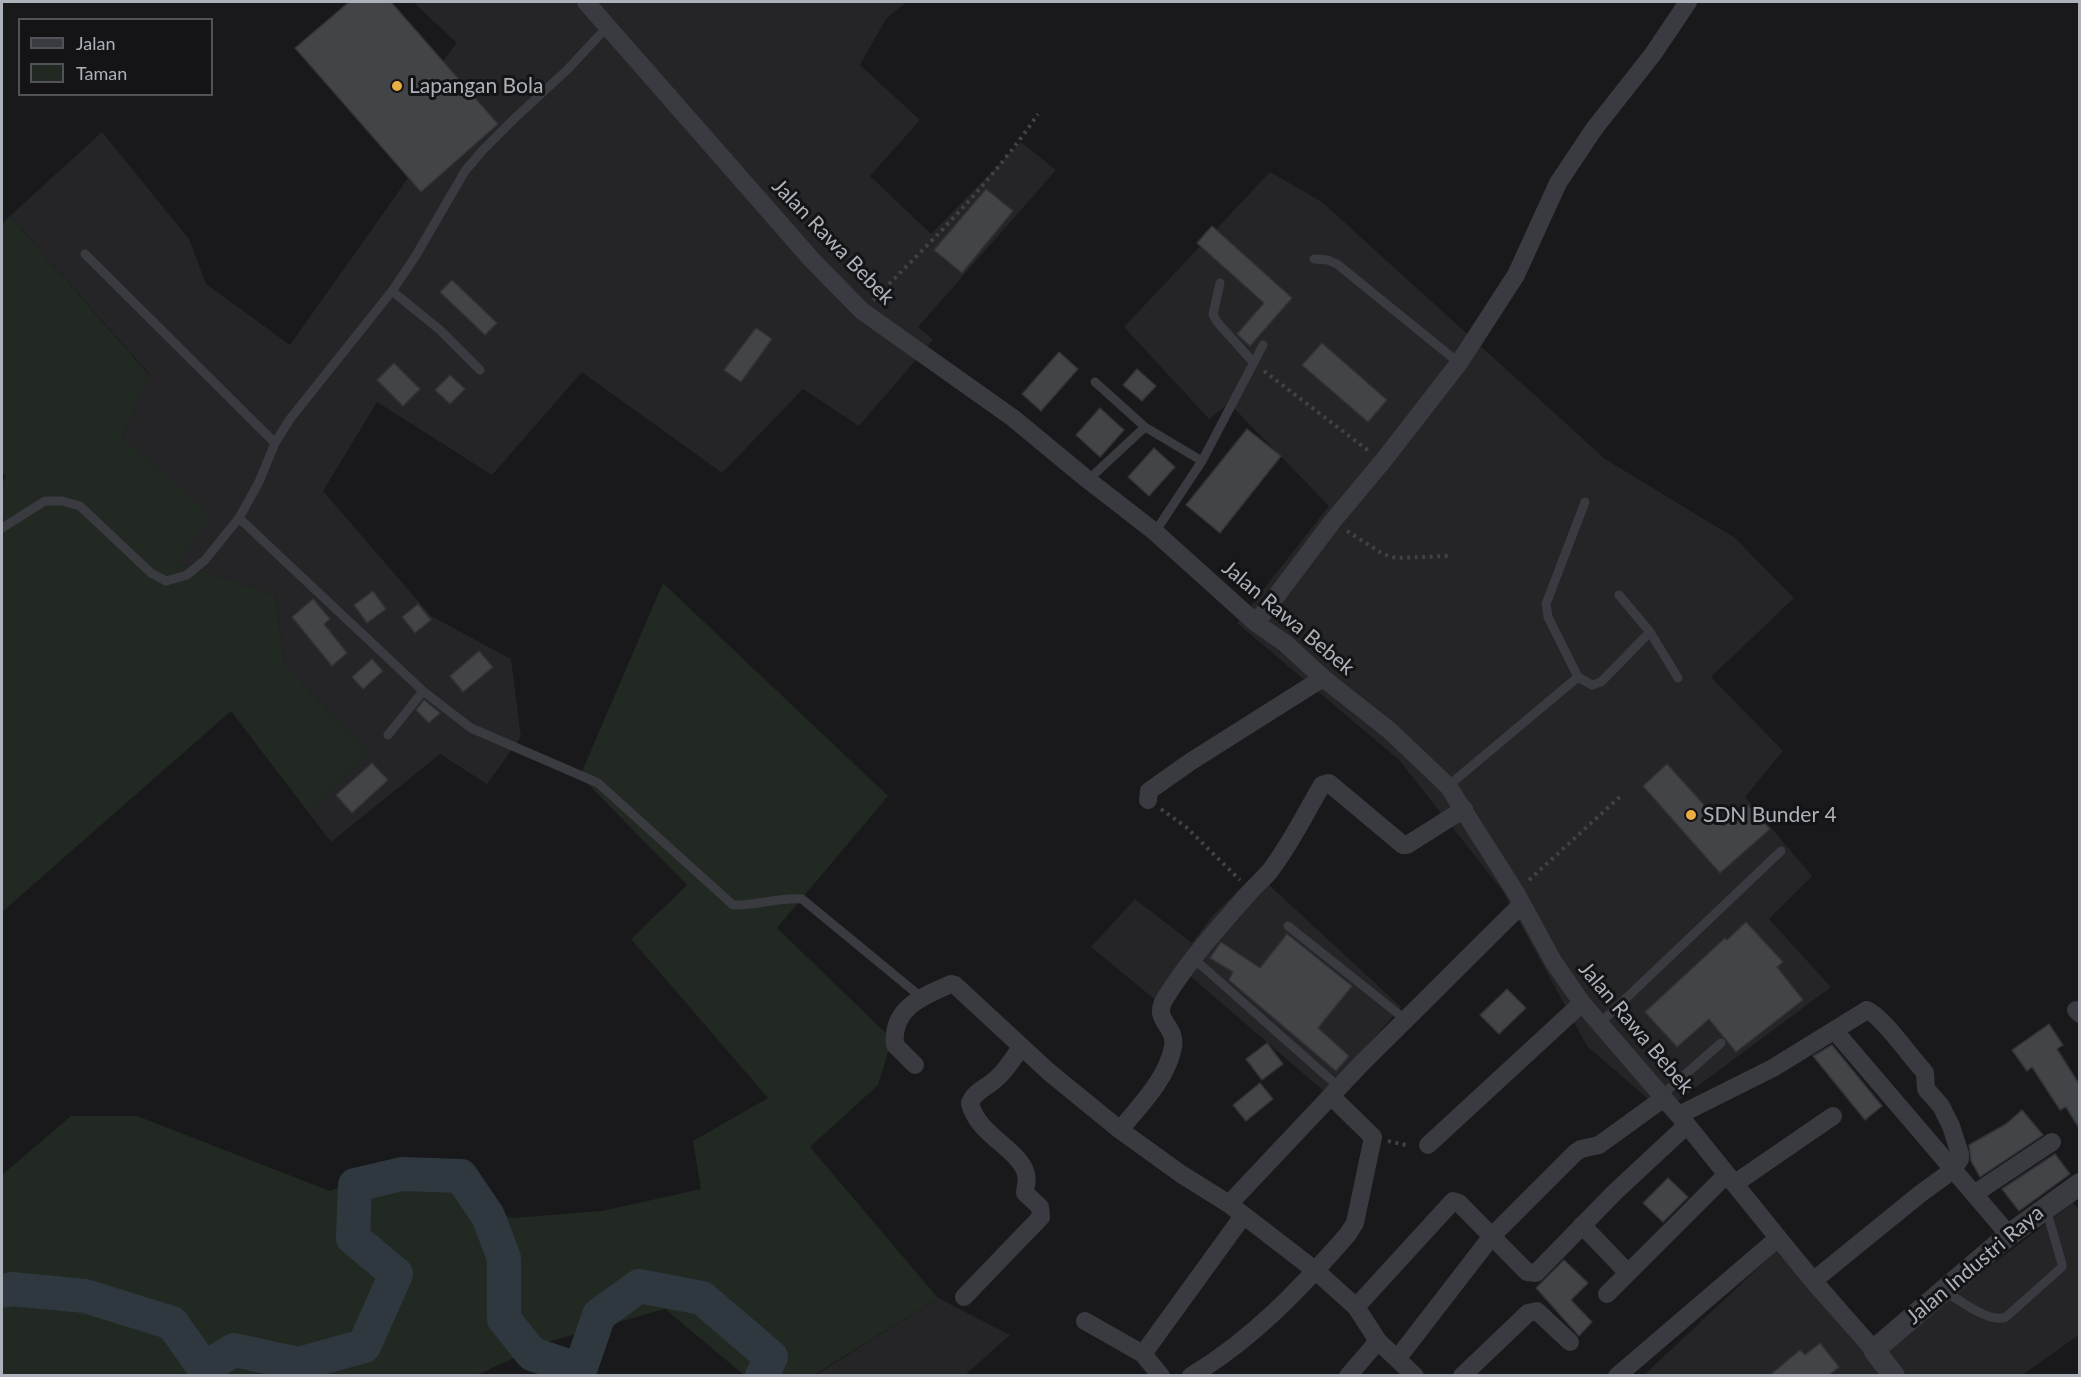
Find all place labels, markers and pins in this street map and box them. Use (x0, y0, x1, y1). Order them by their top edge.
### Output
place label: Lapangan Bola (409, 73, 543, 99)
marker: Lapangan Bola (390, 79, 404, 93)
place label: SDN Bunder 4 (1703, 802, 1837, 828)
marker: SDN Bunder 4 (1684, 808, 1698, 822)

